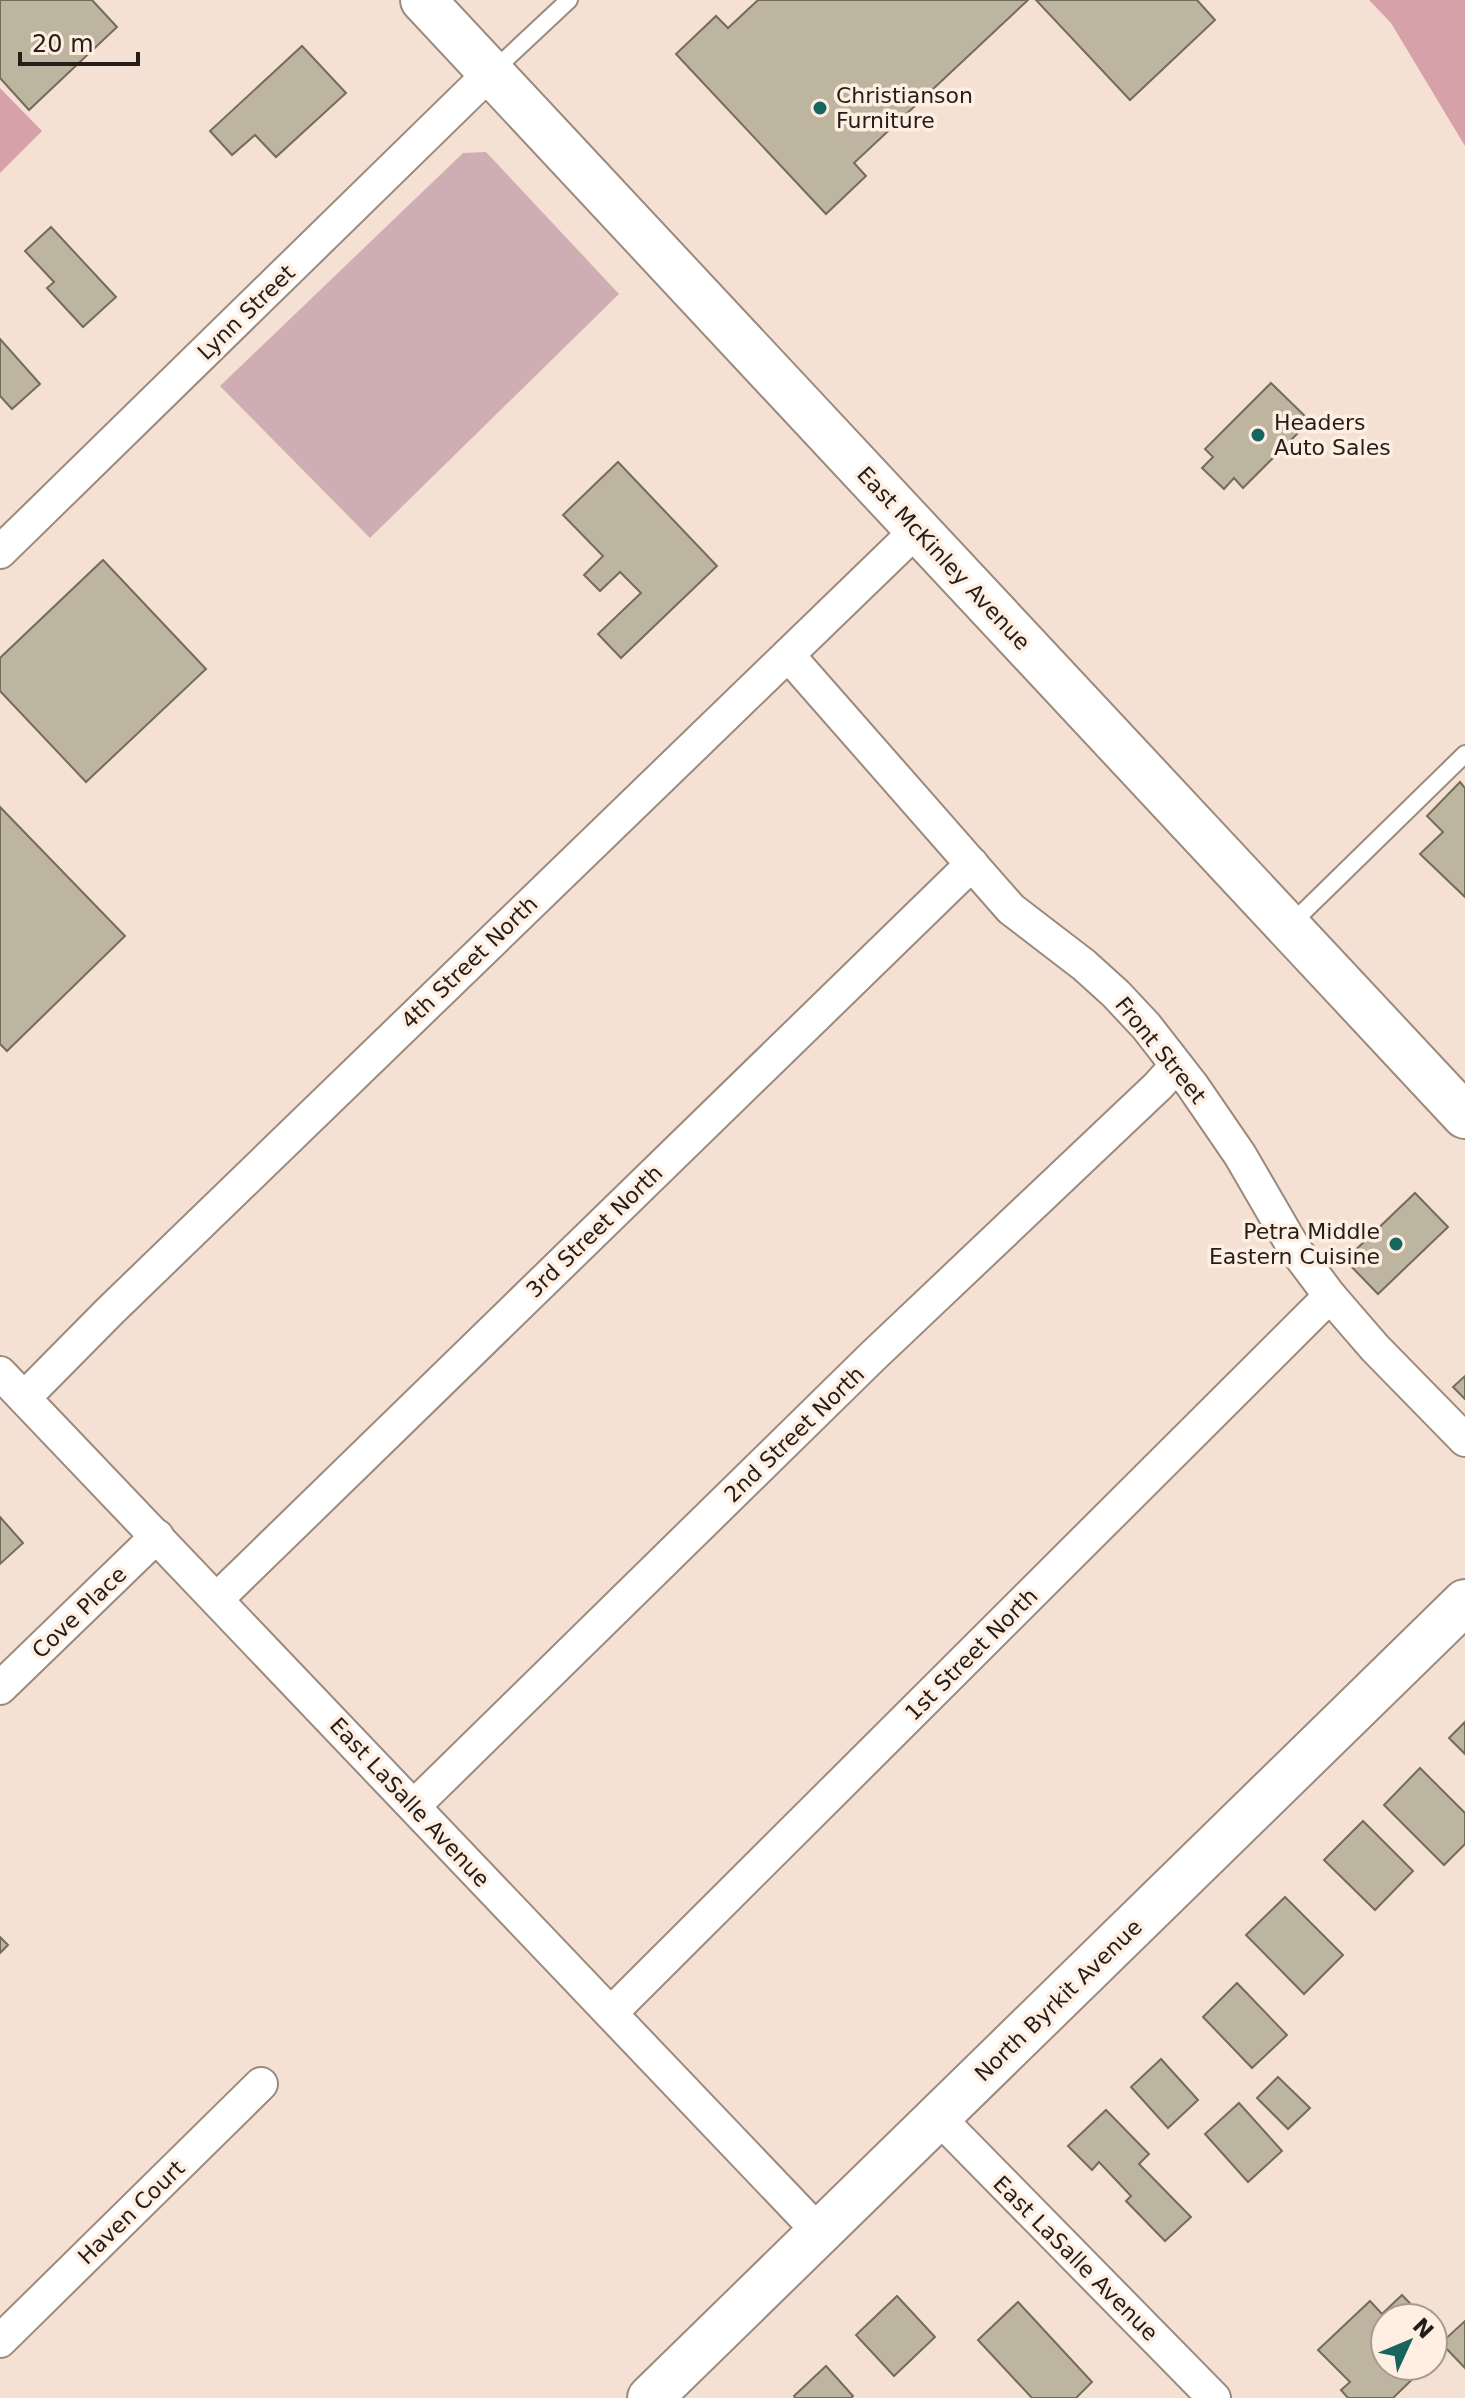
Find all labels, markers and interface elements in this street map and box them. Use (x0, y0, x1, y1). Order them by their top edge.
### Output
scale bar (20, 16, 138, 66)
text: 20 m (32, 30, 94, 58)
place label: Christianson Furniture (836, 83, 973, 133)
marker: Christianson Furniture (811, 99, 829, 117)
street label: Lynn Street (193, 260, 300, 365)
place label: Headers Auto Sales (1274, 410, 1391, 460)
marker: Headers Auto Sales (1249, 426, 1267, 444)
street label: East McKinley Avenue (852, 462, 1035, 655)
street label: 4th Street North (396, 891, 542, 1034)
street label: Front Street (1110, 992, 1211, 1109)
street label: 3rd Street North (521, 1160, 667, 1303)
place label: Petra Middle Eastern Cuisine (1209, 1219, 1380, 1269)
marker: Petra Middle Eastern Cuisine (1387, 1235, 1405, 1253)
street label: 2nd Street North (719, 1361, 869, 1507)
street label: Cove Place (27, 1561, 132, 1663)
street label: 1st Street North (900, 1583, 1043, 1726)
street label: East LaSalle Avenue (325, 1713, 495, 1892)
street label: North Byrkit Avenue (970, 1914, 1147, 2086)
street label: Haven Court (73, 2155, 190, 2269)
street label: East LaSalle Avenue (988, 2171, 1163, 2346)
north arrow (1369, 2302, 1449, 2382)
text: N (1408, 2313, 1438, 2344)

